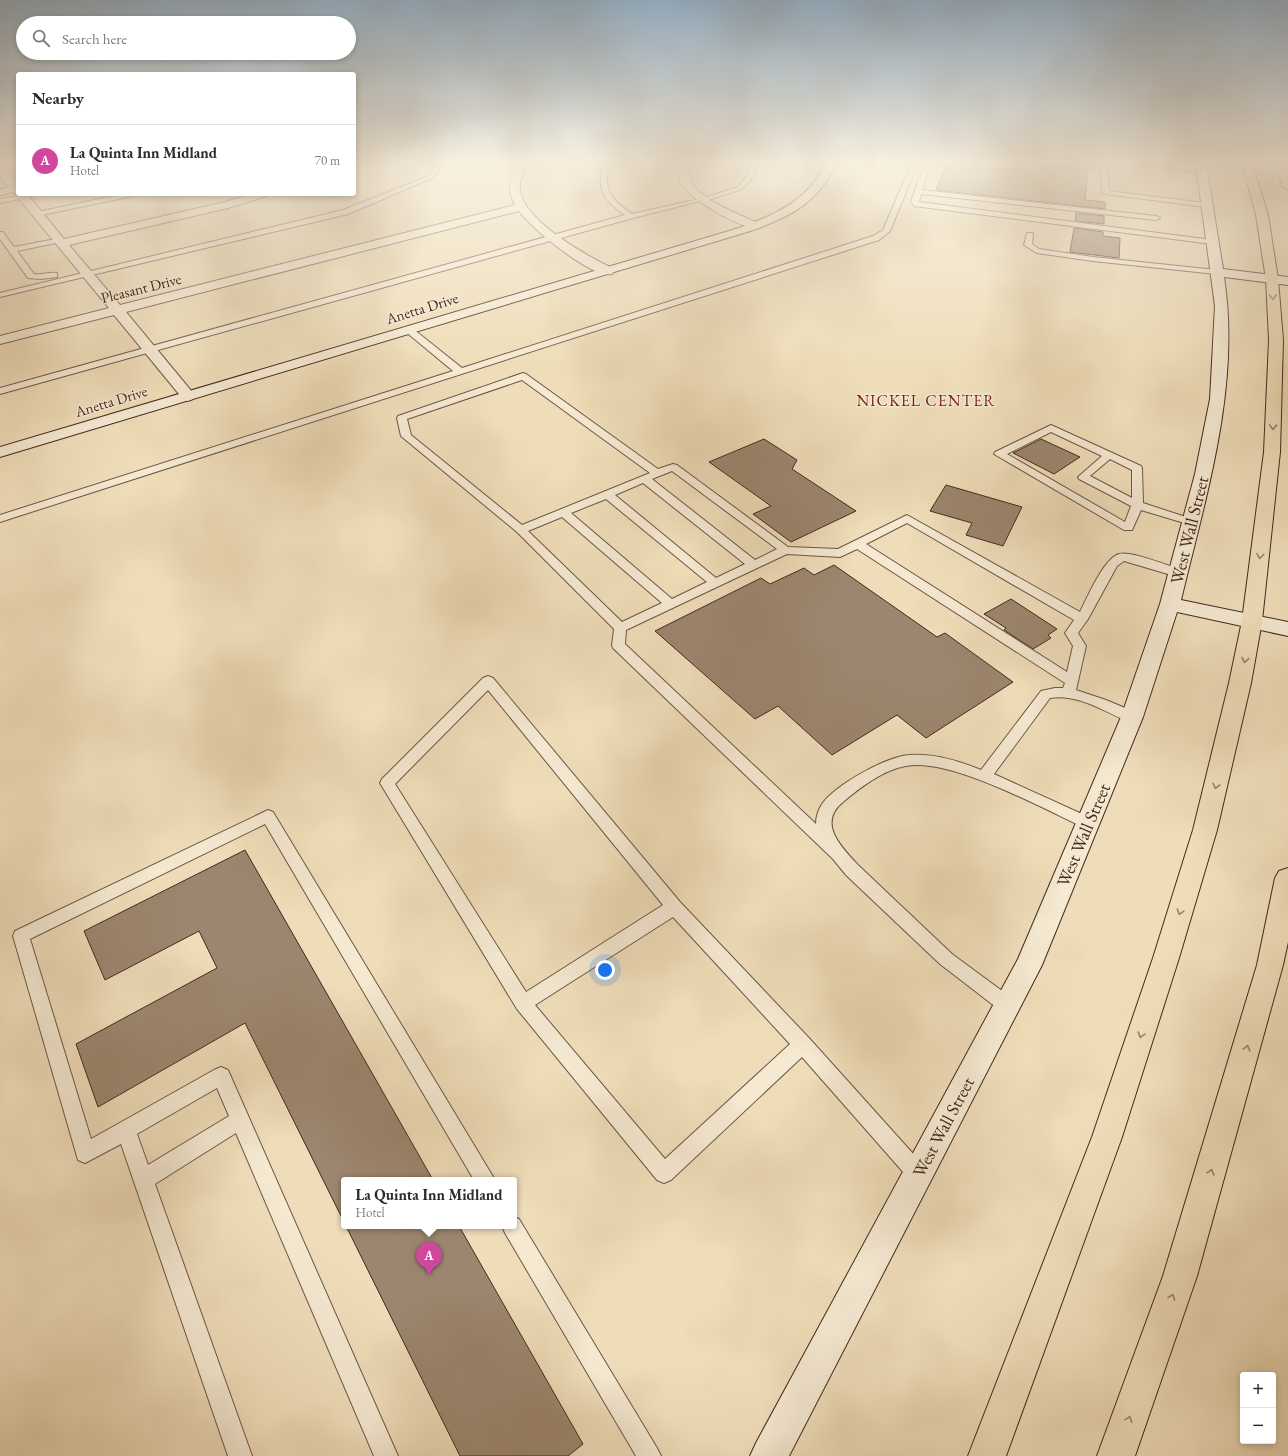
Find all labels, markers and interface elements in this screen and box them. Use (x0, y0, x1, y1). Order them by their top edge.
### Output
search box (16, 16, 356, 60)
icon: search (30, 27, 52, 49)
text: Search here (62, 29, 127, 48)
text: Nearby (32, 87, 84, 109)
text: La Quinta Inn Midland (70, 143, 217, 162)
text: A (40, 152, 50, 169)
text: 70 m (315, 152, 340, 169)
text: Hotel (70, 162, 99, 179)
street label: Pleasant Drive (99, 269, 183, 307)
street label: Anetta Drive (383, 288, 461, 328)
one-way arrow (1269, 294, 1278, 300)
street label: Anetta Drive (72, 381, 150, 421)
district label: NICKEL CENTER (856, 390, 996, 411)
one-way arrow (1269, 424, 1277, 430)
street label: West Wall Street (1164, 473, 1214, 586)
one-way arrow (1255, 553, 1264, 559)
one-way arrow (1241, 657, 1249, 663)
street label: West Wall Street (1051, 779, 1115, 890)
one-way arrow (1212, 783, 1220, 790)
one-way arrow (1176, 908, 1185, 915)
your location (595, 960, 615, 980)
one-way arrow (1137, 1032, 1145, 1039)
one-way arrow (1242, 1045, 1251, 1052)
street label: West Wall Street (907, 1073, 979, 1181)
one-way arrow (1206, 1169, 1215, 1176)
popup (341, 1177, 517, 1229)
text: La Quinta Inn Midland (355, 1185, 503, 1204)
text: Hotel (355, 1204, 385, 1221)
pin: A (416, 1242, 442, 1275)
one-way arrow (1168, 1293, 1176, 1300)
map controls (1240, 1372, 1276, 1444)
button: + (1240, 1372, 1276, 1408)
button: − (1240, 1408, 1276, 1444)
one-way arrow (1124, 1416, 1132, 1423)

